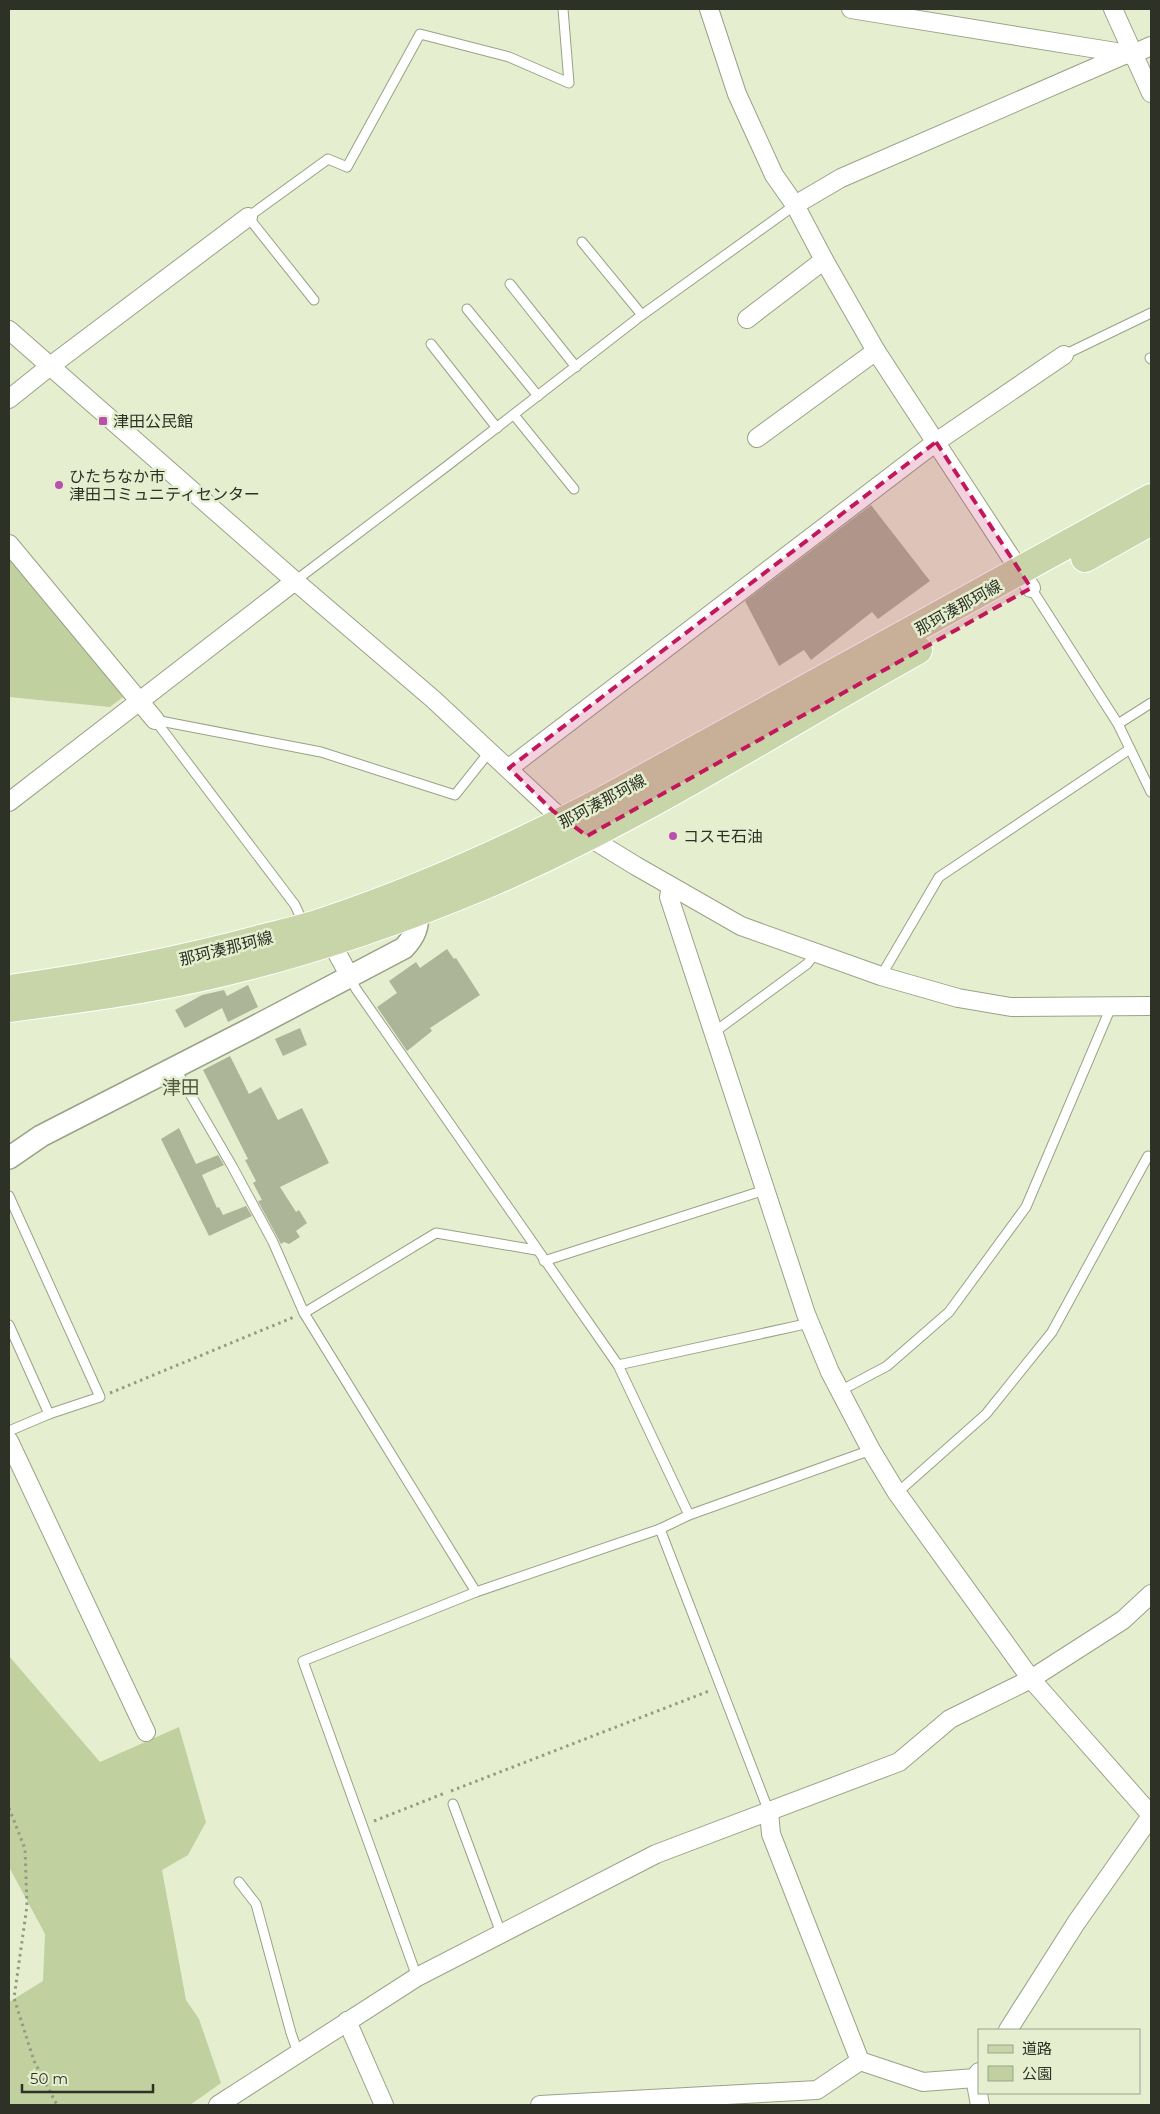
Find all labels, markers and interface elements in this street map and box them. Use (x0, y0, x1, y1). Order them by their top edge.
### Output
place label: 津田公民館 (113, 412, 193, 431)
marker: 津田公民館 (97, 415, 109, 427)
place label: ひたちなか市 津田コミュニティセンター (69, 467, 260, 504)
marker: ひたちなか市 津田コミュニティセンター (53, 479, 65, 491)
street label: 那珂湊那珂線 (912, 576, 1005, 639)
street label: 那珂湊那珂線 (555, 771, 649, 832)
place label: コスモ石油 (683, 827, 763, 846)
marker: コスモ石油 (667, 830, 679, 842)
street label: 那珂湊那珂線 (177, 928, 275, 969)
district label: 津田 (162, 1076, 200, 1099)
legend (978, 2029, 1140, 2094)
text: 道路 (1022, 2039, 1052, 2058)
scale bar (22, 2062, 154, 2094)
text: 公園 (1022, 2064, 1052, 2083)
text: 50 m (30, 2069, 68, 2088)

